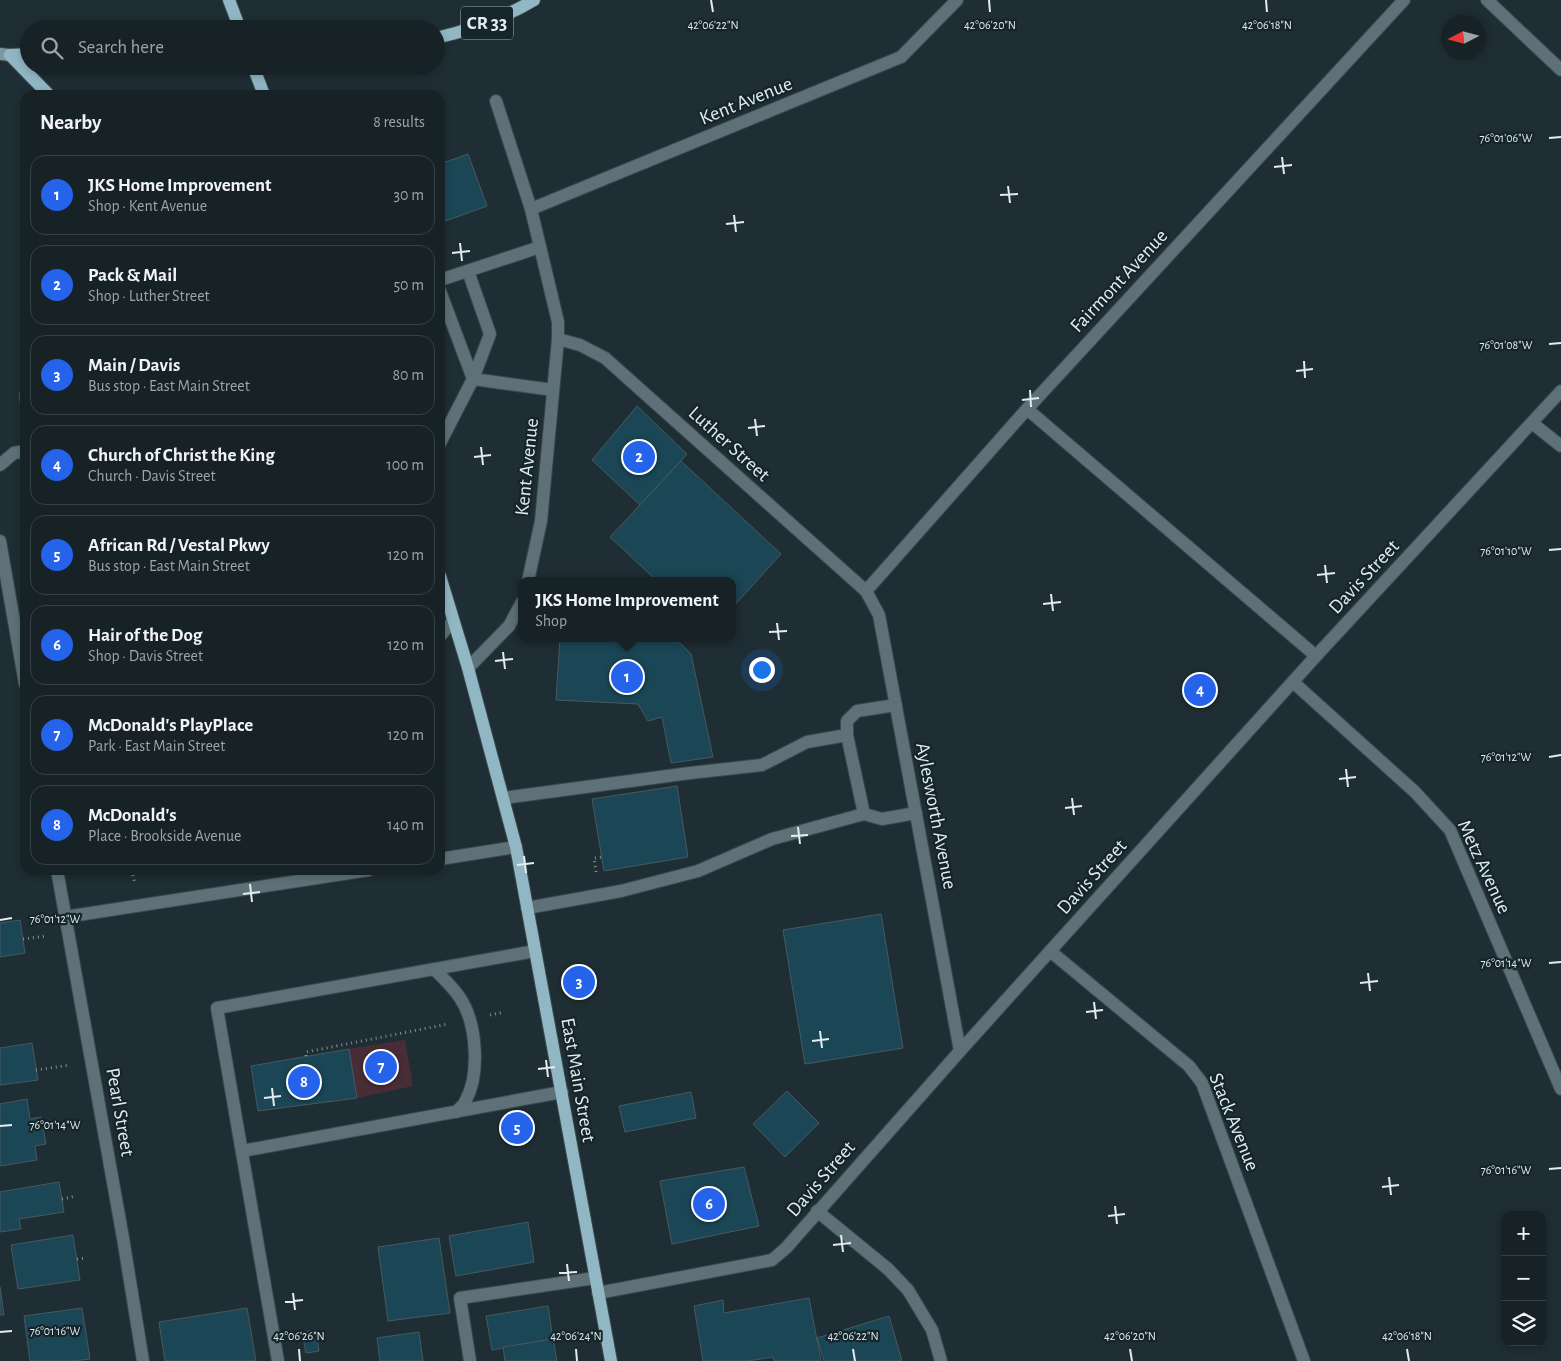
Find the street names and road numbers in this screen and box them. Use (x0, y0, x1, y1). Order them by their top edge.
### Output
road number: CR 33 (461, 6, 513, 40)
street label: Kent Avenue (697, 73, 795, 129)
street label: Fairmont Avenue (1066, 226, 1172, 336)
street label: Luther Street (685, 403, 774, 486)
street label: Kent Avenue (512, 417, 542, 517)
street label: Davis Street (1325, 536, 1403, 618)
street label: Aylesworth Avenue (912, 741, 960, 891)
street label: Metz Avenue (1454, 817, 1514, 917)
street label: Davis Street (1053, 835, 1131, 918)
street label: East Main Street (557, 1016, 599, 1144)
street label: Pearl Street (102, 1066, 138, 1158)
street label: Stack Avenue (1205, 1070, 1263, 1174)
street label: Davis Street (783, 1137, 859, 1221)

